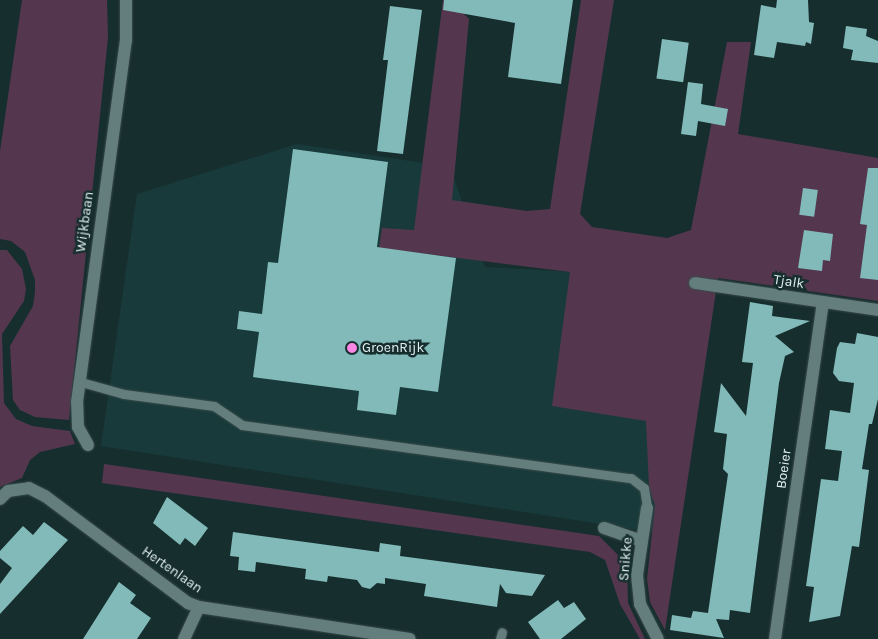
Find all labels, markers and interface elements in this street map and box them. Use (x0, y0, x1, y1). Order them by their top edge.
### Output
street label: Wijkbaan (72, 191, 98, 253)
street label: Tjalk (772, 271, 806, 293)
place label: GroenRijk (362, 340, 424, 356)
marker: GroenRijk (346, 342, 358, 354)
street label: Boeier (773, 448, 795, 490)
street label: Snikke (616, 536, 636, 582)
street label: Hertenlaan (138, 543, 206, 597)

